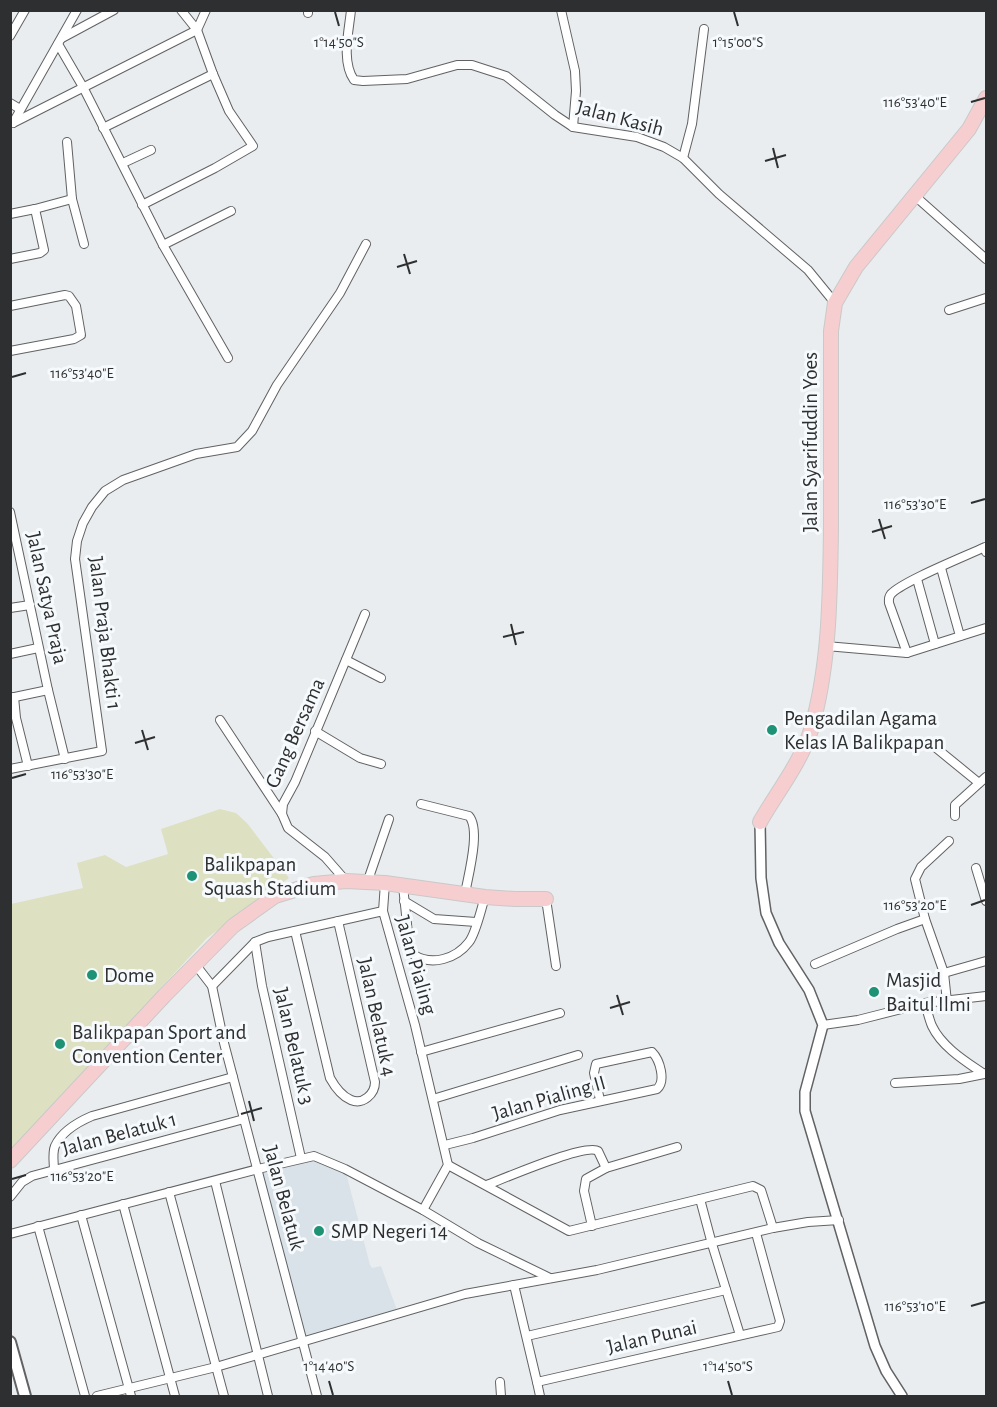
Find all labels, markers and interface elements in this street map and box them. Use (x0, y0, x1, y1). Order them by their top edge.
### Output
text: 1°14'50"S (314, 35, 364, 50)
text: 1°15'00"S (713, 35, 763, 50)
text: 116°53'40"E (883, 95, 947, 110)
street label: Jalan Kasih (574, 96, 666, 140)
street label: Jalan Syarifuddin Yoes (800, 352, 821, 532)
text: 116°53'40"E (50, 366, 114, 381)
text: 116°53'30"E (884, 497, 946, 512)
street label: Jalan Satya Praja (23, 530, 71, 666)
street label: Jalan Praja Bhakti 1 (85, 555, 125, 711)
street label: Gang Bersama (261, 675, 329, 791)
place label: Pengadilan Agama Kelas IA Balikpapan (784, 708, 944, 753)
marker: Pengadilan Agama Kelas IA Balikpapan (765, 723, 779, 737)
text: 116°53'30"E (51, 767, 113, 782)
place label: Balikpapan Squash Stadium (204, 854, 336, 899)
marker: Balikpapan Squash Stadium (185, 869, 199, 883)
text: 116°53'20"E (884, 898, 946, 913)
street label: Jalan Pialing (392, 913, 440, 1018)
street label: Jalan Belatuk 4 (354, 956, 400, 1078)
place label: Dome (104, 965, 154, 986)
marker: Dome (85, 968, 99, 982)
place label: Masjid Baitul Ilmi (886, 970, 971, 1015)
street label: Jalan Belatuk 3 (270, 985, 318, 1107)
marker: Masjid Baitul Ilmi (867, 985, 881, 999)
place label: Balikpapan Sport and Convention Center (72, 1022, 247, 1067)
marker: Balikpapan Sport and Convention Center (53, 1037, 67, 1051)
street label: Jalan Pialing II (490, 1072, 608, 1124)
street label: Jalan Belatuk 1 (59, 1109, 179, 1159)
street label: Jalan Belatuk (260, 1143, 308, 1253)
text: 116°53'20"E (51, 1169, 113, 1184)
place label: SMP Negeri 14 (331, 1221, 448, 1242)
marker: SMP Negeri 14 (312, 1224, 326, 1238)
text: 116°53'10"E (884, 1299, 946, 1314)
street label: Jalan Punai (605, 1316, 699, 1358)
text: 1°14'40"S (304, 1359, 354, 1374)
text: 1°14'50"S (703, 1359, 753, 1374)

